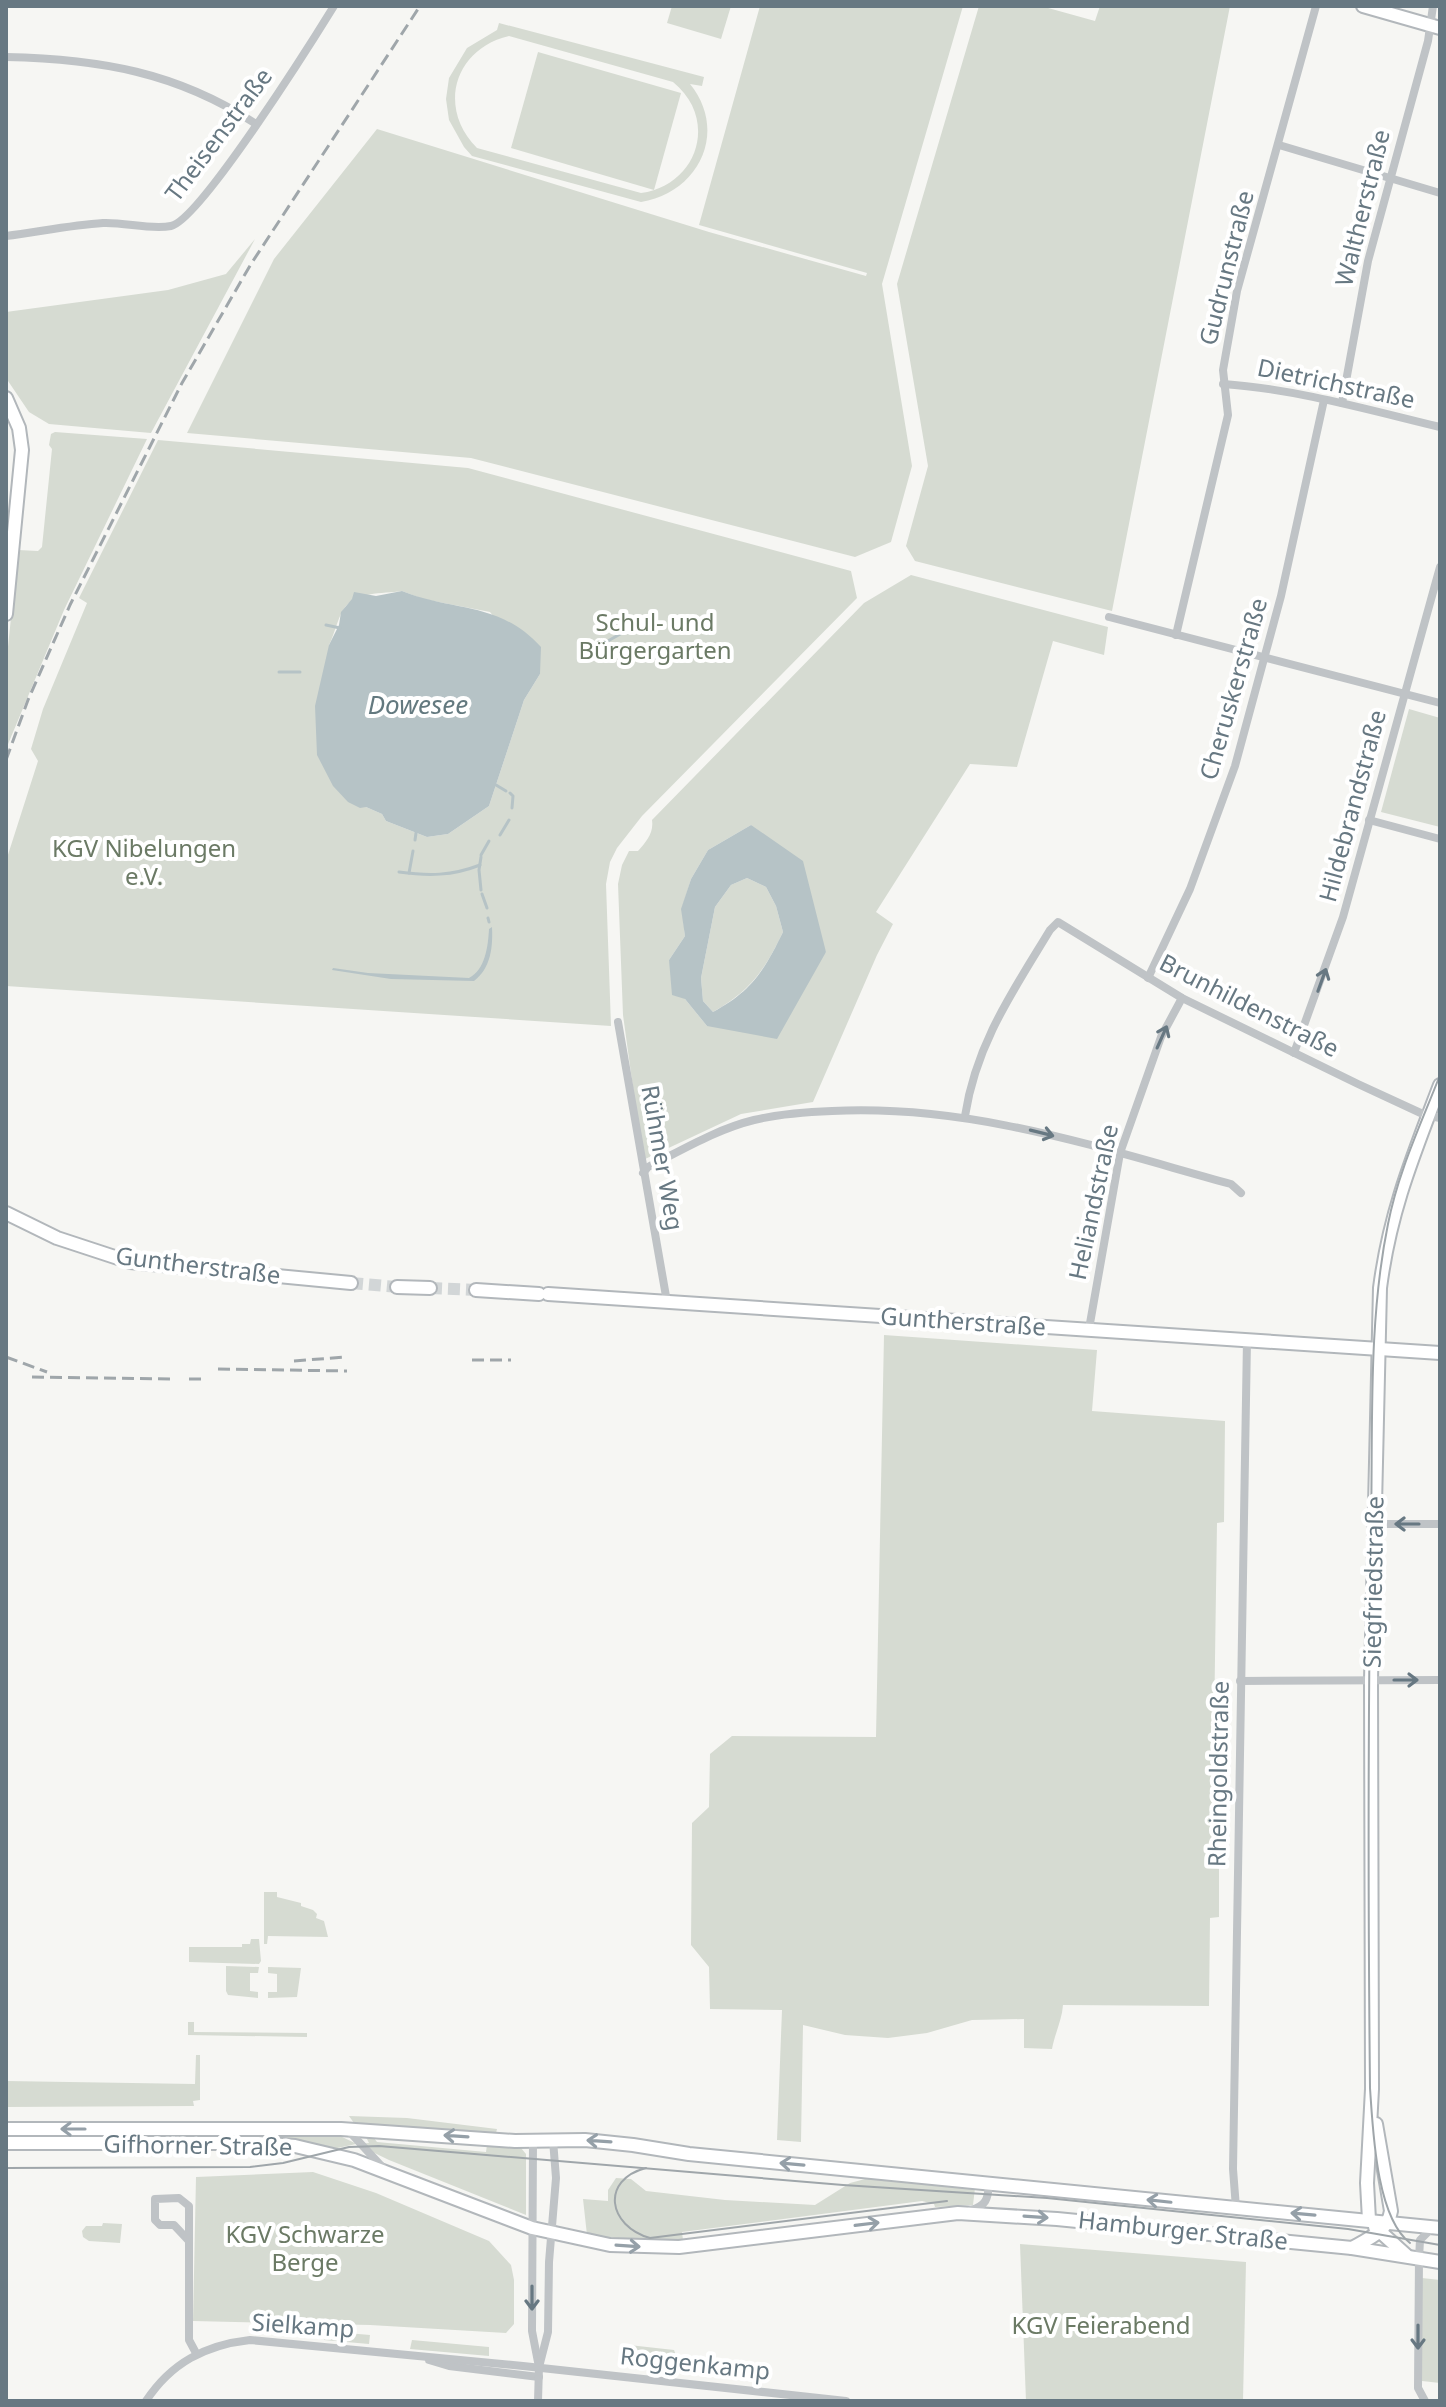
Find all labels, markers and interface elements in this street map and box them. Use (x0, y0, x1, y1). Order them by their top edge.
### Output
street label: Theisenstraße (157, 60, 279, 208)
street label: Waltherstraße (1326, 126, 1397, 289)
street label: Gudrunstraße (1190, 187, 1261, 348)
street label: Dietrichstraße (1255, 350, 1418, 415)
street label: Cheruskerstraße (1191, 594, 1274, 783)
park label: Schul- und Bürgergarten (578, 605, 732, 666)
water label: Dowesee (368, 686, 468, 722)
street label: Hildebrandstraße (1310, 706, 1393, 905)
park label: KGV Nibelungen e.V. (52, 831, 236, 892)
street label: Brunhildenstraße (1154, 945, 1345, 1064)
one-way arrow (1316, 969, 1330, 993)
one-way arrow (1156, 1025, 1171, 1049)
street label: Rühmer Weg (634, 1083, 692, 1233)
street label: Heliandstraße (1060, 1121, 1125, 1283)
one-way arrow (1028, 1126, 1054, 1141)
street label: Guntherstraße (114, 1238, 282, 1291)
street label: Guntherstraße (879, 1298, 1047, 1343)
street label: Siegfriedstraße (1355, 1496, 1390, 1668)
one-way arrow (1394, 1516, 1421, 1532)
one-way arrow (1392, 1672, 1419, 1688)
street label: Rheingoldstraße (1199, 1681, 1236, 1867)
one-way arrow (60, 2121, 87, 2137)
street label: Gifhorner Straße (103, 2126, 293, 2163)
one-way arrow (443, 2128, 470, 2143)
one-way arrow (586, 2134, 613, 2149)
one-way arrow (779, 2156, 805, 2171)
one-way arrow (1146, 2194, 1173, 2209)
street label: Hamburger Straße (1077, 2202, 1290, 2257)
one-way arrow (1290, 2206, 1317, 2221)
one-way arrow (1022, 2210, 1049, 2225)
one-way arrow (853, 2216, 880, 2231)
park label: KGV Schwarze Berge (225, 2217, 385, 2278)
one-way arrow (614, 2239, 641, 2254)
one-way arrow (524, 2284, 540, 2311)
street label: Sielkamp (251, 2304, 355, 2345)
park label: KGV Feierabend (1012, 2308, 1191, 2341)
one-way arrow (1410, 2323, 1426, 2350)
street label: Roggenkamp (618, 2338, 772, 2387)

